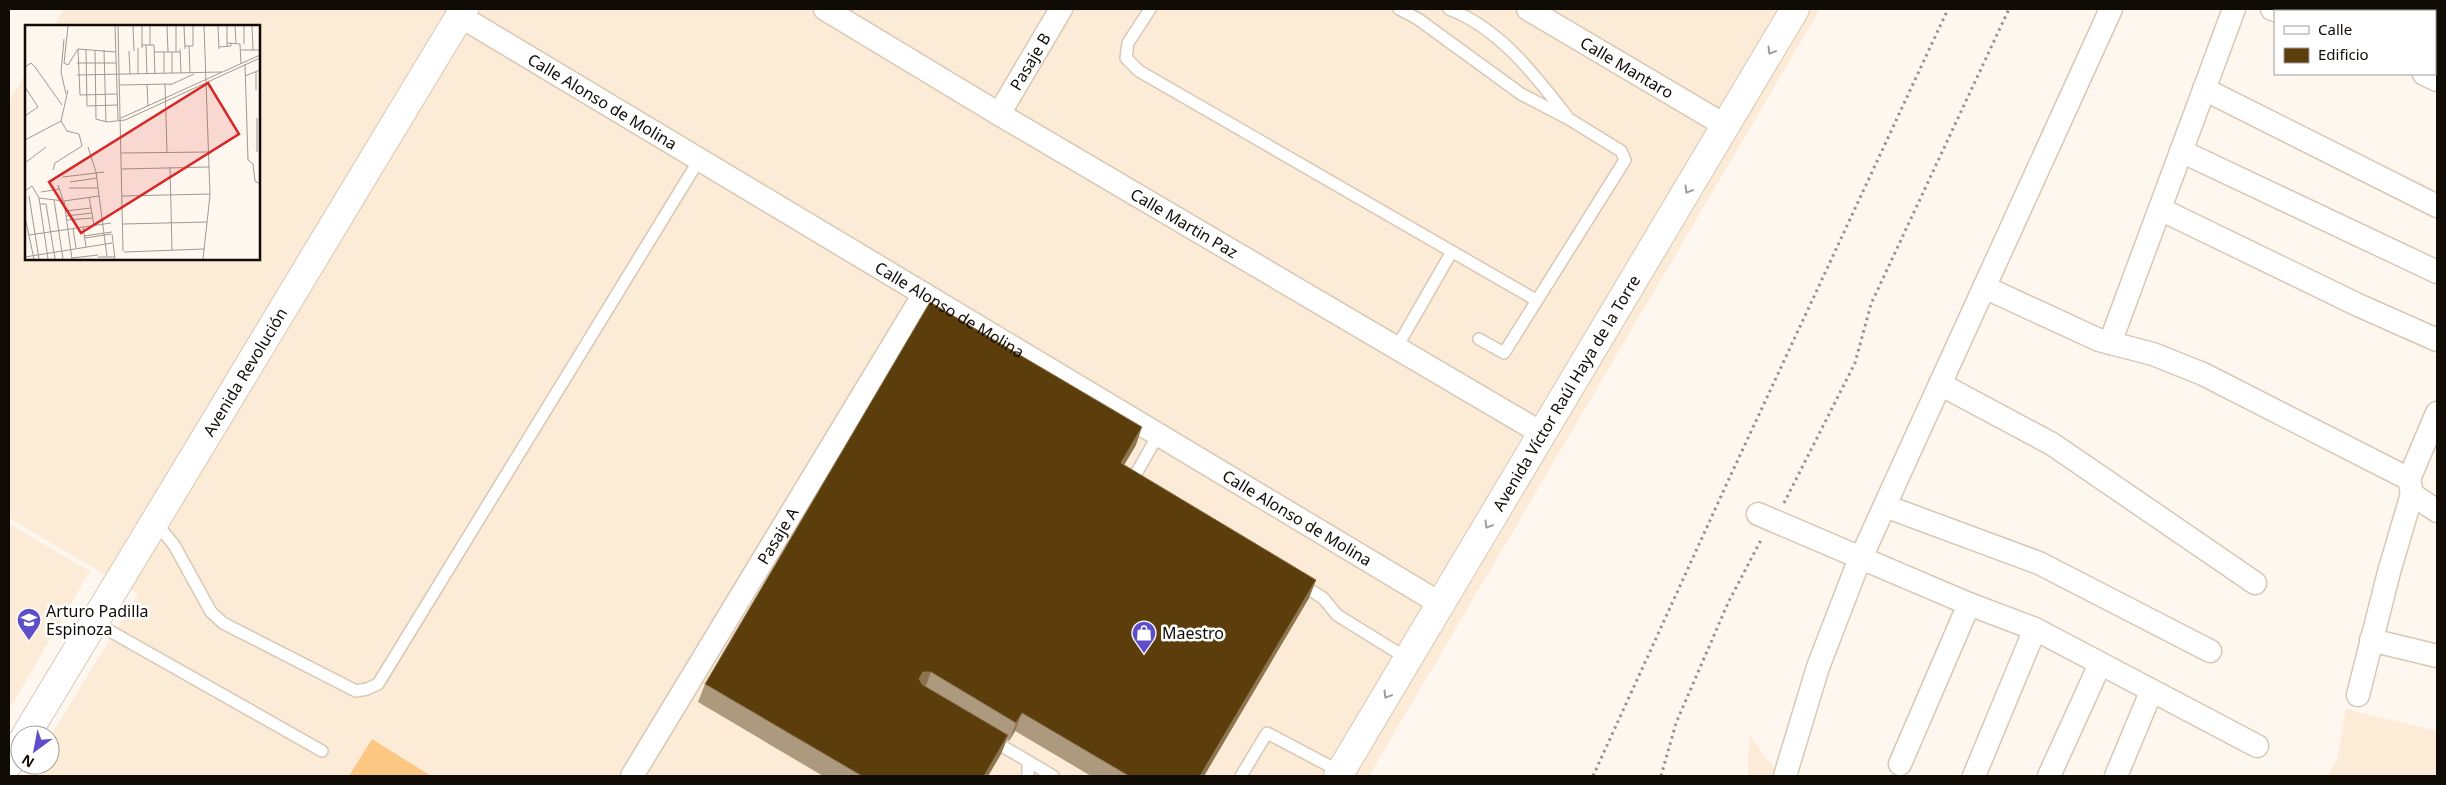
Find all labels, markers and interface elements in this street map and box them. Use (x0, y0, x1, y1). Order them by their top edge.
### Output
legend (2274, 10, 2436, 75)
text: Calle (2318, 19, 2352, 39)
inset map (25, 25, 260, 260)
street label: Pasaje B (1005, 29, 1056, 94)
street label: Calle Mantaro (1576, 31, 1678, 104)
text: Edificio (2318, 44, 2369, 64)
one-way arrow (1767, 45, 1777, 54)
street label: Calle Alonso de Molina (524, 48, 681, 155)
street label: Calle Martin Paz (1126, 183, 1242, 263)
one-way arrow (1684, 185, 1694, 194)
street label: Calle Alonso de Molina (871, 256, 1029, 363)
street label: Avenida Víctor Raúl Haya de la Torre (1487, 271, 1645, 515)
street label: Avenida Revolución (198, 304, 292, 440)
street label: Calle Alonso de Molina (1218, 465, 1376, 571)
street label: Pasaje A (752, 502, 804, 568)
one-way arrow (1485, 520, 1495, 529)
place label: Arturo Padilla Espinoza (46, 600, 148, 640)
school or university icon: Arturo Padilla Espinoza (16, 607, 42, 641)
shop icon: Maestro (1131, 620, 1157, 654)
place label: Maestro (1162, 622, 1224, 644)
one-way arrow (1383, 690, 1393, 699)
north arrow (10, 725, 60, 775)
text: N (18, 750, 38, 773)

